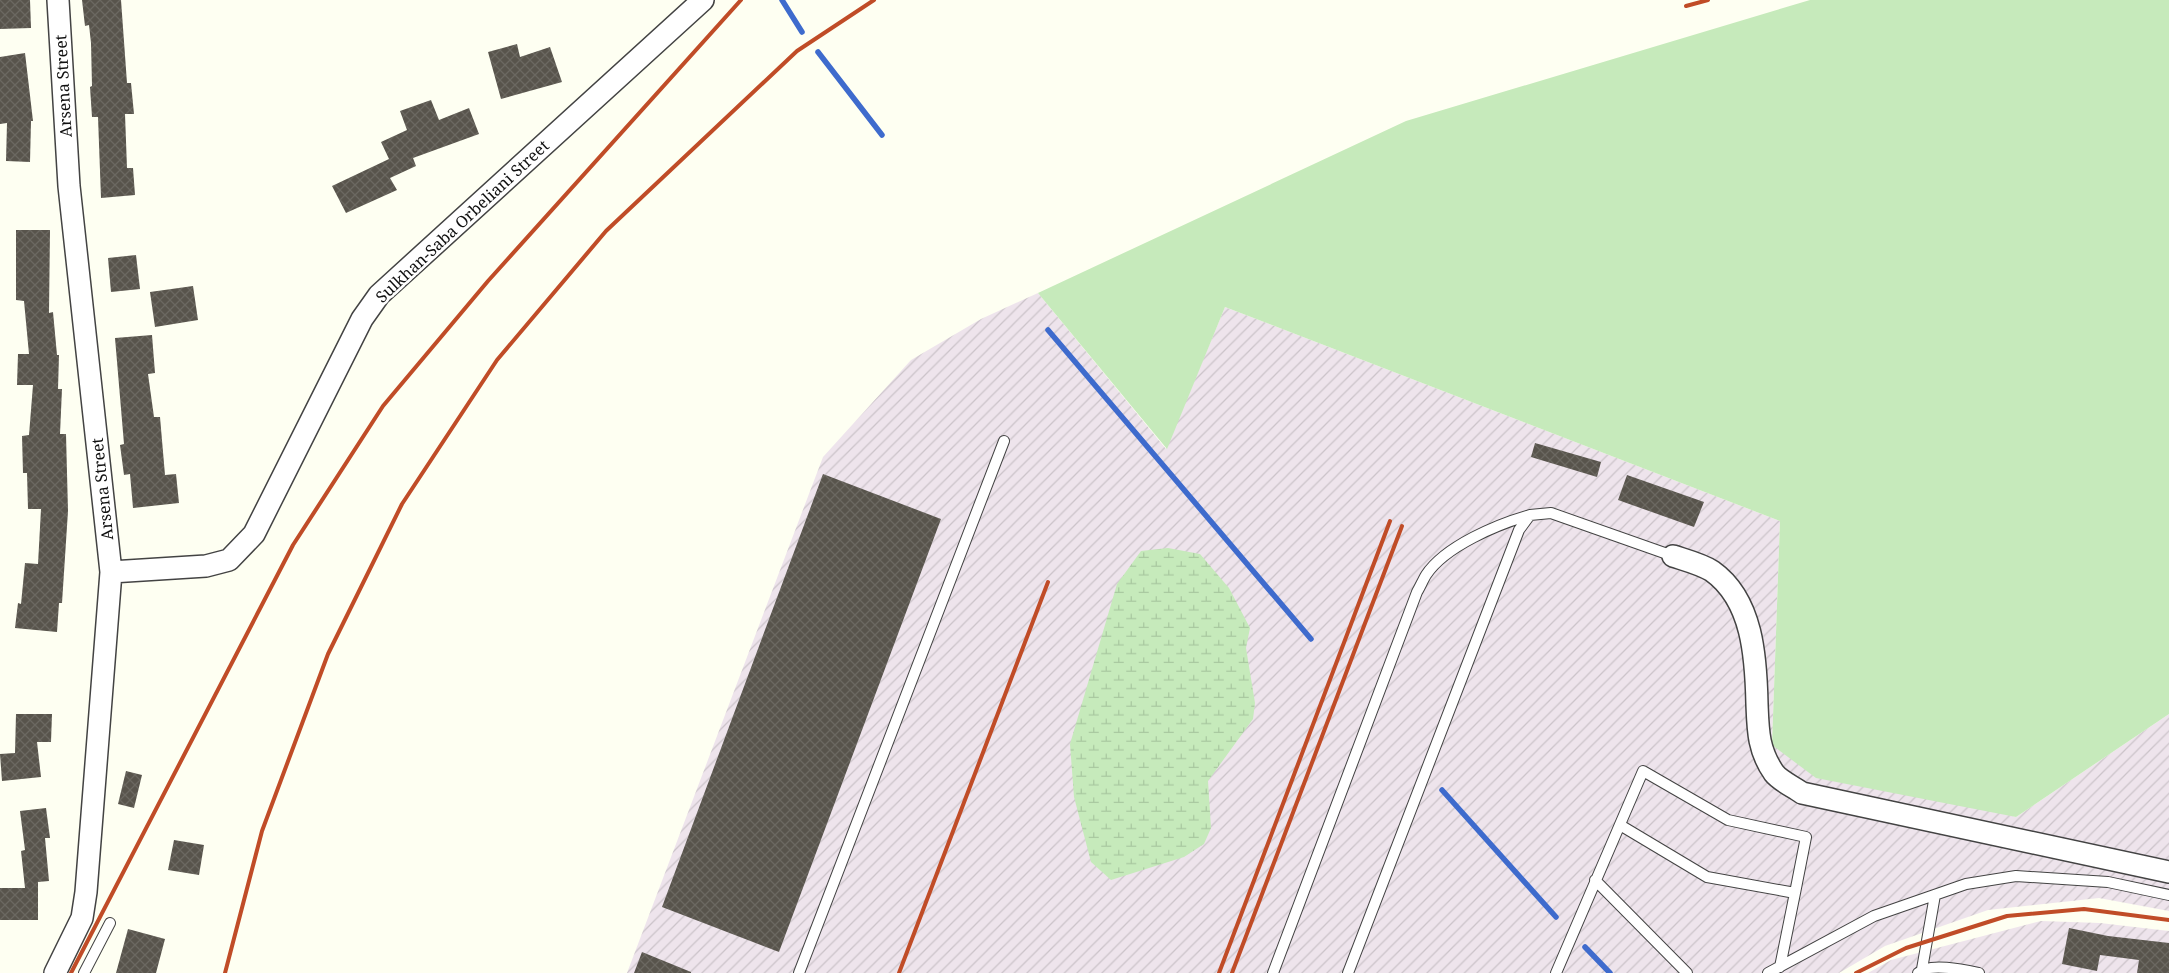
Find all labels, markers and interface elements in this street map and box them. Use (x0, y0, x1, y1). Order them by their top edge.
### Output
street label: Arsena Street (49, 34, 77, 138)
street label: Sulkhan-Saba Orbeliani Street (371, 134, 554, 307)
street label: Arsena Street (86, 436, 118, 541)

